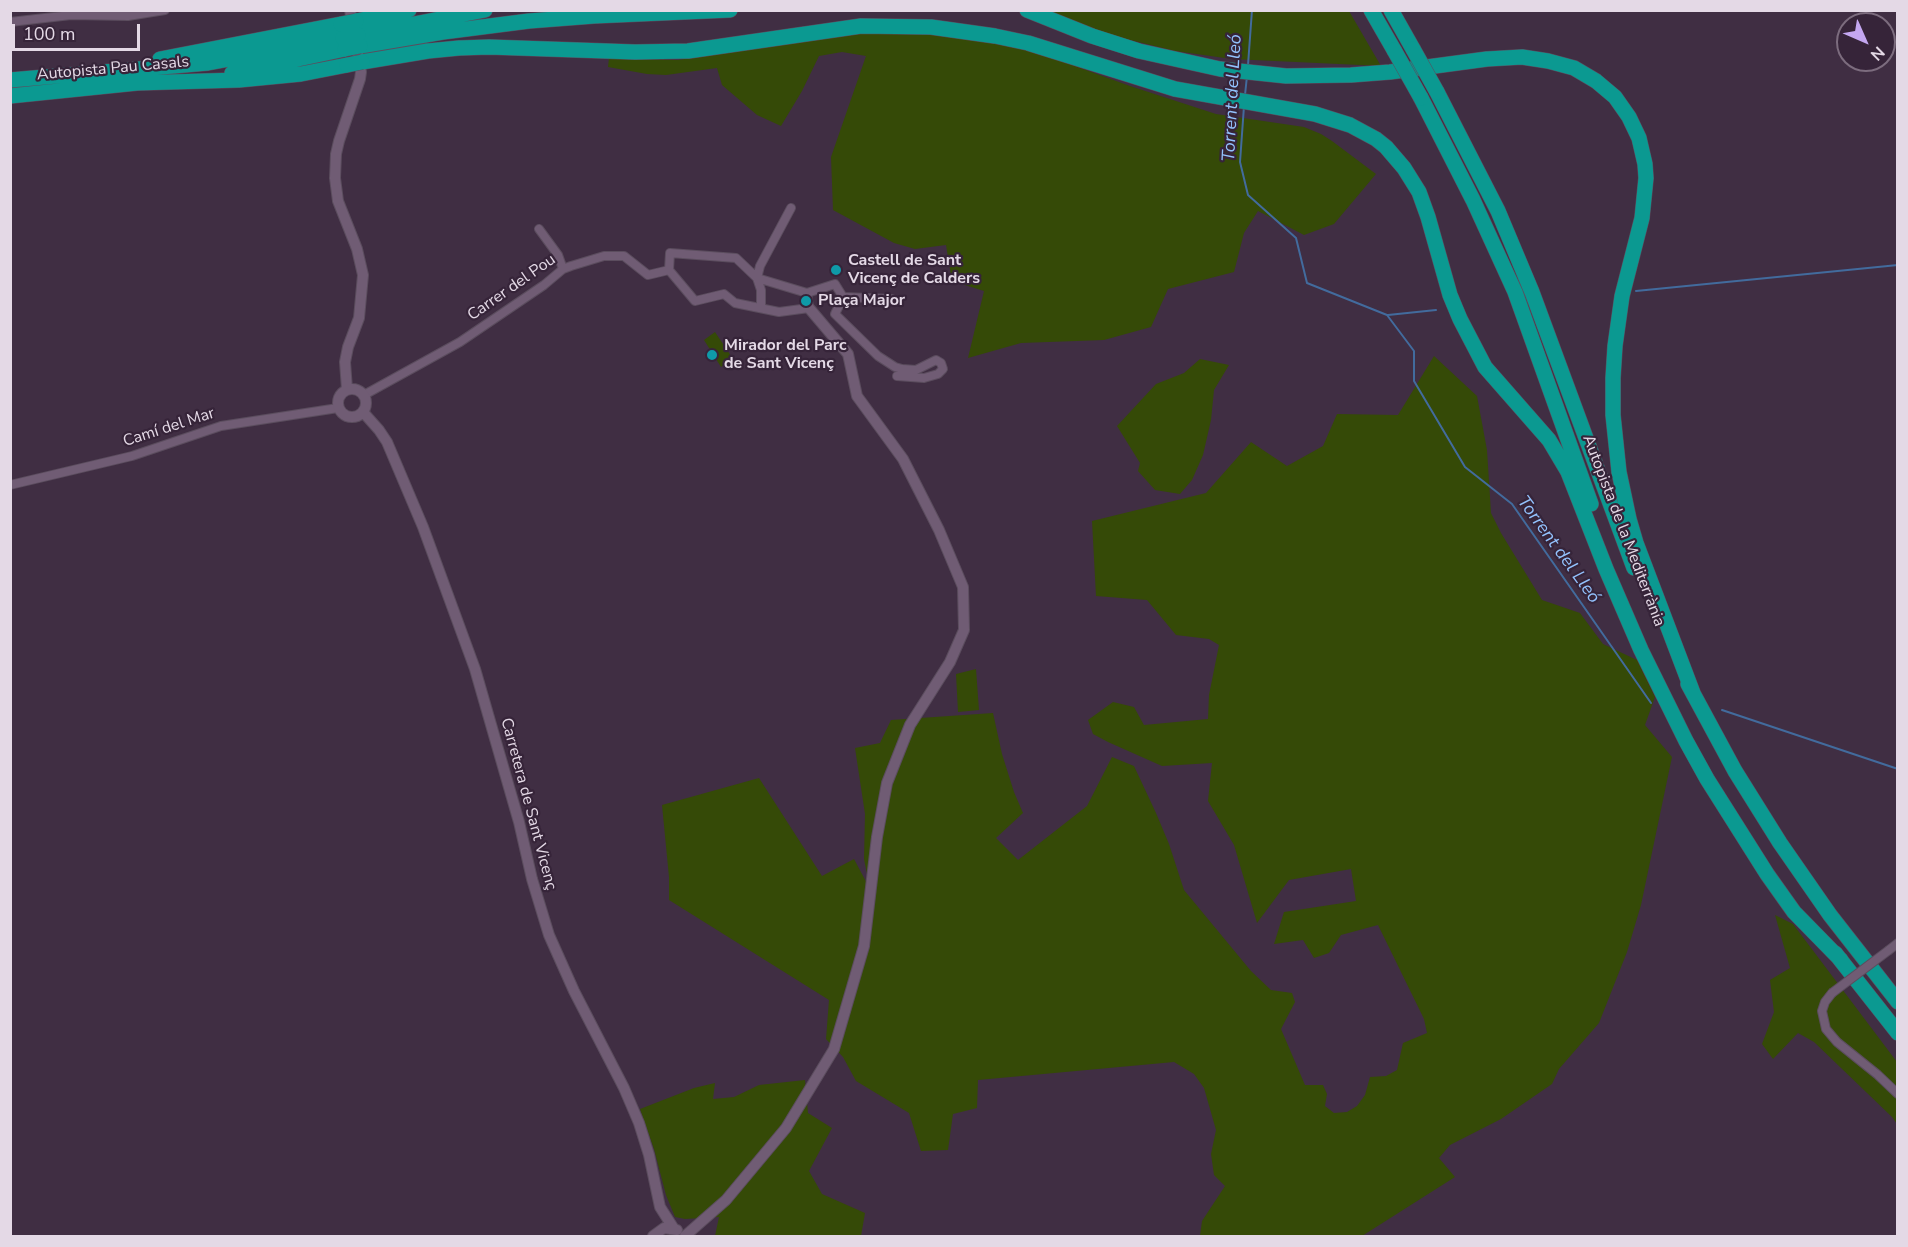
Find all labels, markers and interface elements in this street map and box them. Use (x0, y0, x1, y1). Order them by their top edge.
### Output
scale bar (15, 12, 142, 50)
north arrow (1836, 12, 1896, 72)
text: 100 m (23, 22, 75, 46)
water label: Torrent del Lleó (1219, 34, 1247, 162)
text: N (1865, 41, 1889, 65)
street label: Autopista Pau Casals (36, 53, 190, 85)
street label: Carrer del Pou (464, 251, 560, 325)
place label: Castell de Sant Vicenç de Calders (848, 251, 980, 289)
marker: Castell de Sant Vicenç de Calders (829, 263, 843, 277)
place label: Plaça Major (818, 291, 905, 311)
marker: Plaça Major (799, 294, 813, 308)
place label: Mirador del Parc de Sant Vicenç (724, 336, 847, 374)
marker: Mirador del Parc de Sant Vicenç (705, 348, 719, 362)
street label: Camí del Mar (121, 404, 217, 452)
street label: Autopista de la Mediterrània (1578, 433, 1668, 629)
water label: Torrent del Lleó (1512, 492, 1604, 608)
street label: Carretera de Sant Vicenç (496, 716, 560, 892)

